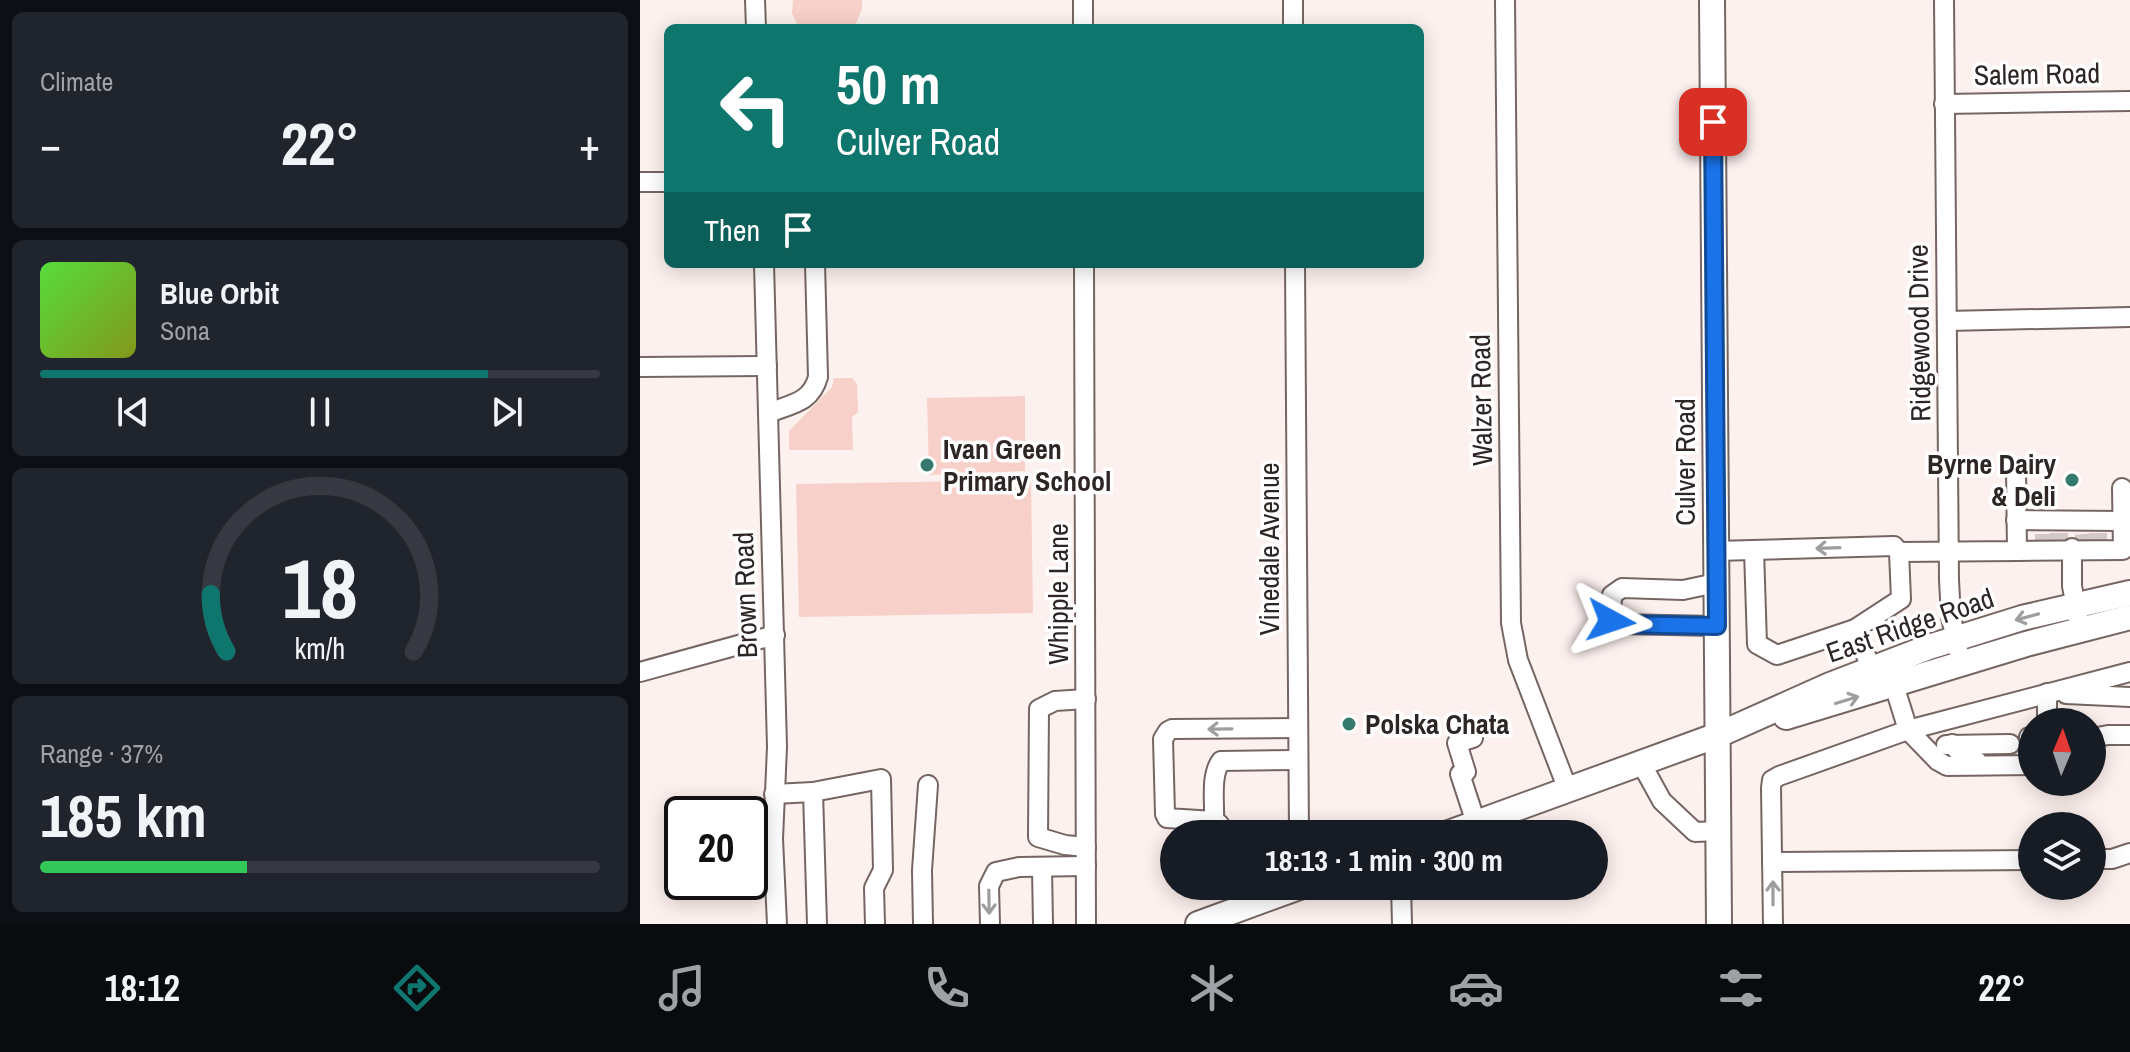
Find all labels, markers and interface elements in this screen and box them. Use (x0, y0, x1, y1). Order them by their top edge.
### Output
text: 50 m (836, 46, 941, 121)
street label: Salem Road (1974, 54, 2100, 94)
icon: left (704, 56, 808, 160)
text: Climate (40, 64, 113, 99)
pin (1679, 88, 1747, 156)
icon: arrive (1691, 100, 1735, 144)
text: 22° (281, 103, 359, 184)
text: − (40, 114, 61, 174)
text: + (579, 114, 600, 174)
text: Culver Road (836, 118, 1000, 166)
icon: arrive (776, 208, 820, 252)
text: Then (704, 210, 760, 250)
street label: Ridgewood Drive (1898, 244, 1940, 422)
text: Blue Orbit (160, 273, 279, 313)
text: Sona (160, 313, 210, 348)
street label: Walzer Road (1461, 334, 1501, 466)
icon: previous (111, 390, 155, 434)
icon: pause (298, 390, 342, 434)
icon: next (485, 390, 529, 434)
street label: Culver Road (1666, 398, 1704, 526)
place label: Ivan Green Primary School (943, 430, 1111, 500)
place label: Byrne Dairy & Deli (1927, 445, 2056, 515)
marker: Ivan Green Primary School (918, 456, 936, 474)
street label: Vinedale Avenue (1250, 463, 1288, 635)
marker: Byrne Dairy & Deli (2063, 471, 2081, 489)
street label: Whipple Lane (1039, 523, 1077, 665)
street label: Brown Road (724, 531, 766, 659)
text: 18 (282, 532, 358, 644)
one-way arrow (1815, 540, 1842, 556)
position arrow (1569, 579, 1653, 663)
street label: East Ridge Road (1821, 579, 1999, 671)
one-way arrow (2014, 611, 2040, 626)
text: km/h (295, 629, 345, 668)
one-way arrow (1833, 692, 1859, 707)
place label: Polska Chata (1365, 705, 1509, 743)
north arrow (2018, 708, 2106, 796)
map controls (2018, 708, 2106, 900)
marker: Polska Chata (1340, 715, 1358, 733)
one-way arrow (1207, 721, 1234, 736)
text: Range · 37% (40, 736, 163, 771)
text: 185 km (40, 775, 207, 856)
speed limit sign: 20 (664, 796, 768, 900)
button: layers (2018, 812, 2106, 900)
text: 18:13 · 1 min · 300 m (1265, 840, 1503, 880)
one-way arrow (1765, 880, 1781, 907)
one-way arrow (982, 888, 997, 915)
icon: directions (389, 960, 445, 1016)
icon: music (654, 960, 710, 1016)
icon: phone (919, 960, 975, 1016)
icon: climate (1184, 960, 1240, 1016)
icon: car (1448, 960, 1504, 1016)
icon: filters (1713, 960, 1769, 1016)
text: 18:12 (104, 964, 180, 1012)
text: 22° (1978, 964, 2026, 1012)

